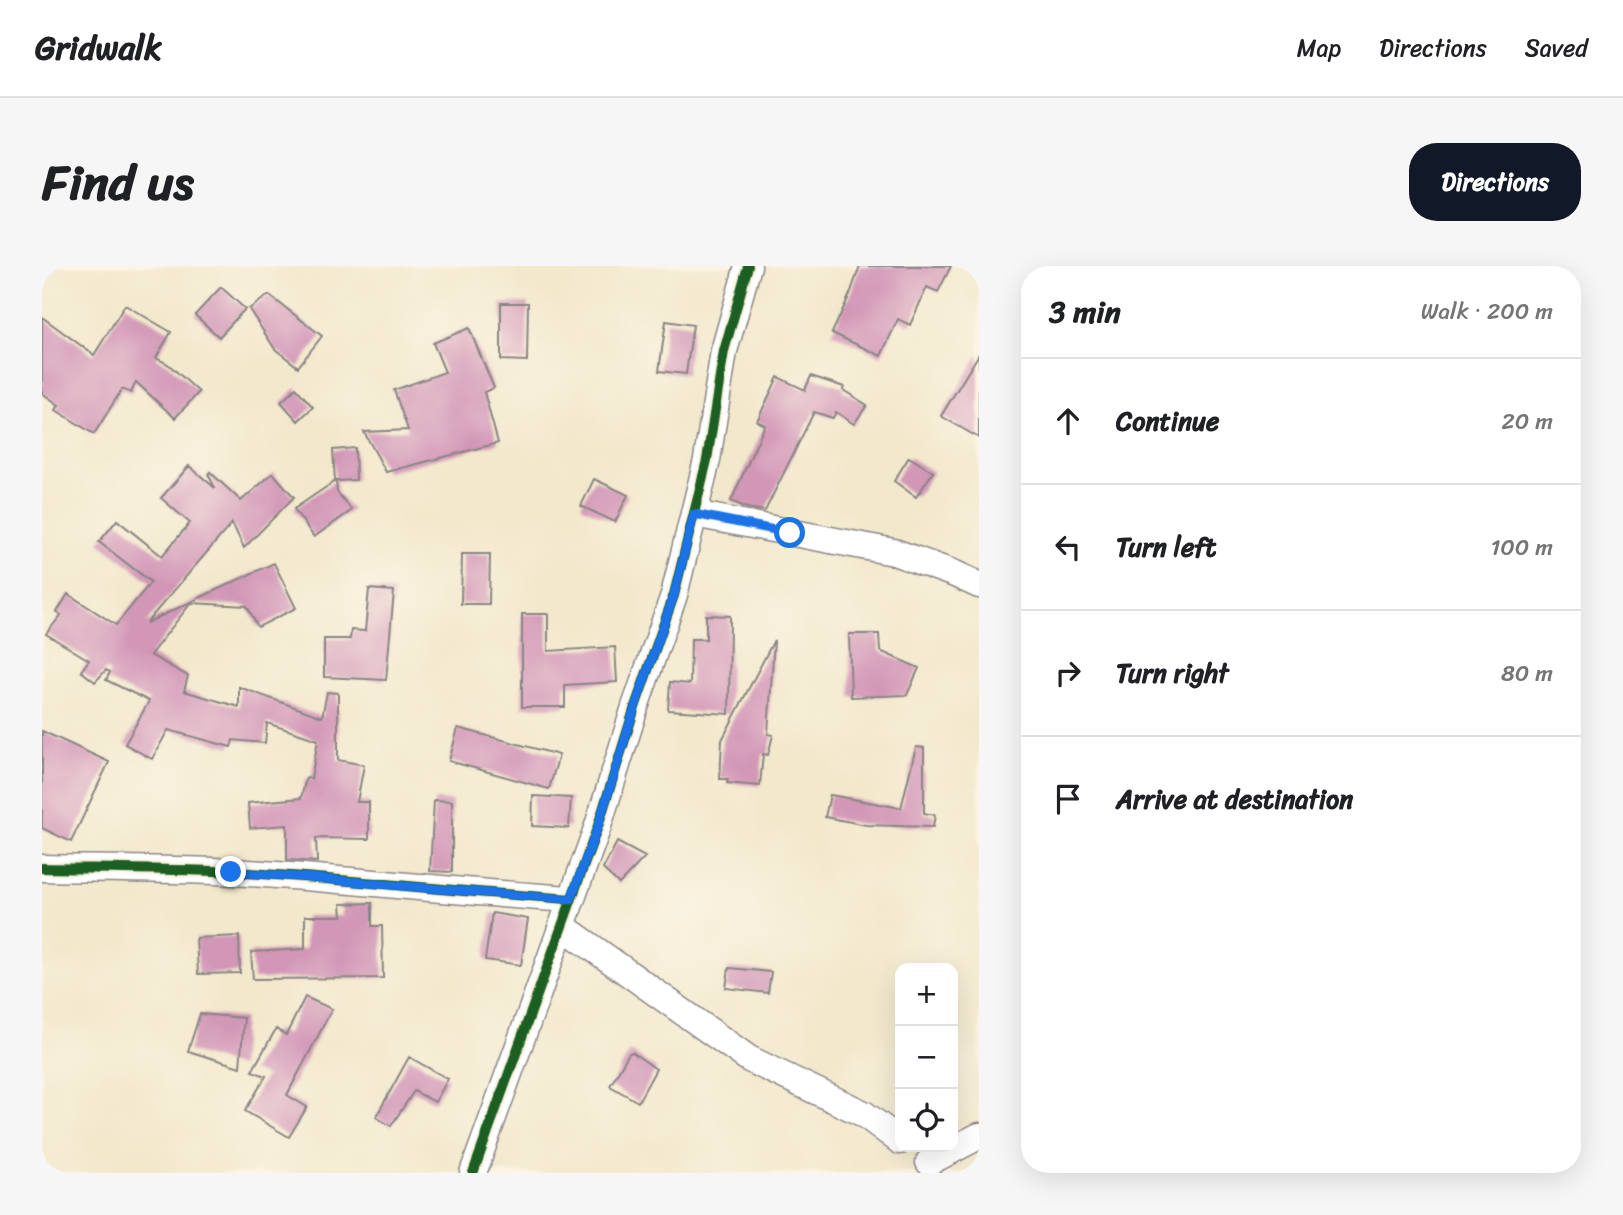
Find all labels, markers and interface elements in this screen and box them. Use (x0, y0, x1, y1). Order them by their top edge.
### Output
text: Gridwalk (35, 19, 162, 77)
text: Map (1297, 27, 1341, 69)
text: Directions (1379, 27, 1487, 69)
text: Saved (1525, 27, 1588, 69)
text: Find us (42, 139, 194, 226)
button: Directions (1409, 143, 1581, 221)
text: 3 min (1049, 285, 1121, 339)
text: Walk · 200 m (1421, 291, 1553, 332)
text: Continue (1116, 398, 1219, 444)
text: 20 m (1502, 401, 1553, 442)
icon: ahead (1049, 402, 1087, 440)
route start (774, 517, 805, 548)
text: Turn left (1116, 524, 1216, 570)
text: 100 m (1490, 527, 1553, 568)
icon: left (1049, 528, 1087, 566)
text: Turn right (1116, 650, 1229, 696)
text: 80 m (1501, 653, 1553, 694)
icon: right (1049, 654, 1087, 692)
text: Arrive at destination (1116, 776, 1353, 822)
icon: arrive (1049, 780, 1087, 818)
route end (215, 856, 246, 887)
map controls (895, 963, 958, 1152)
button: + (895, 963, 958, 1026)
button: − (895, 1026, 958, 1089)
button: locate (895, 1089, 958, 1152)

